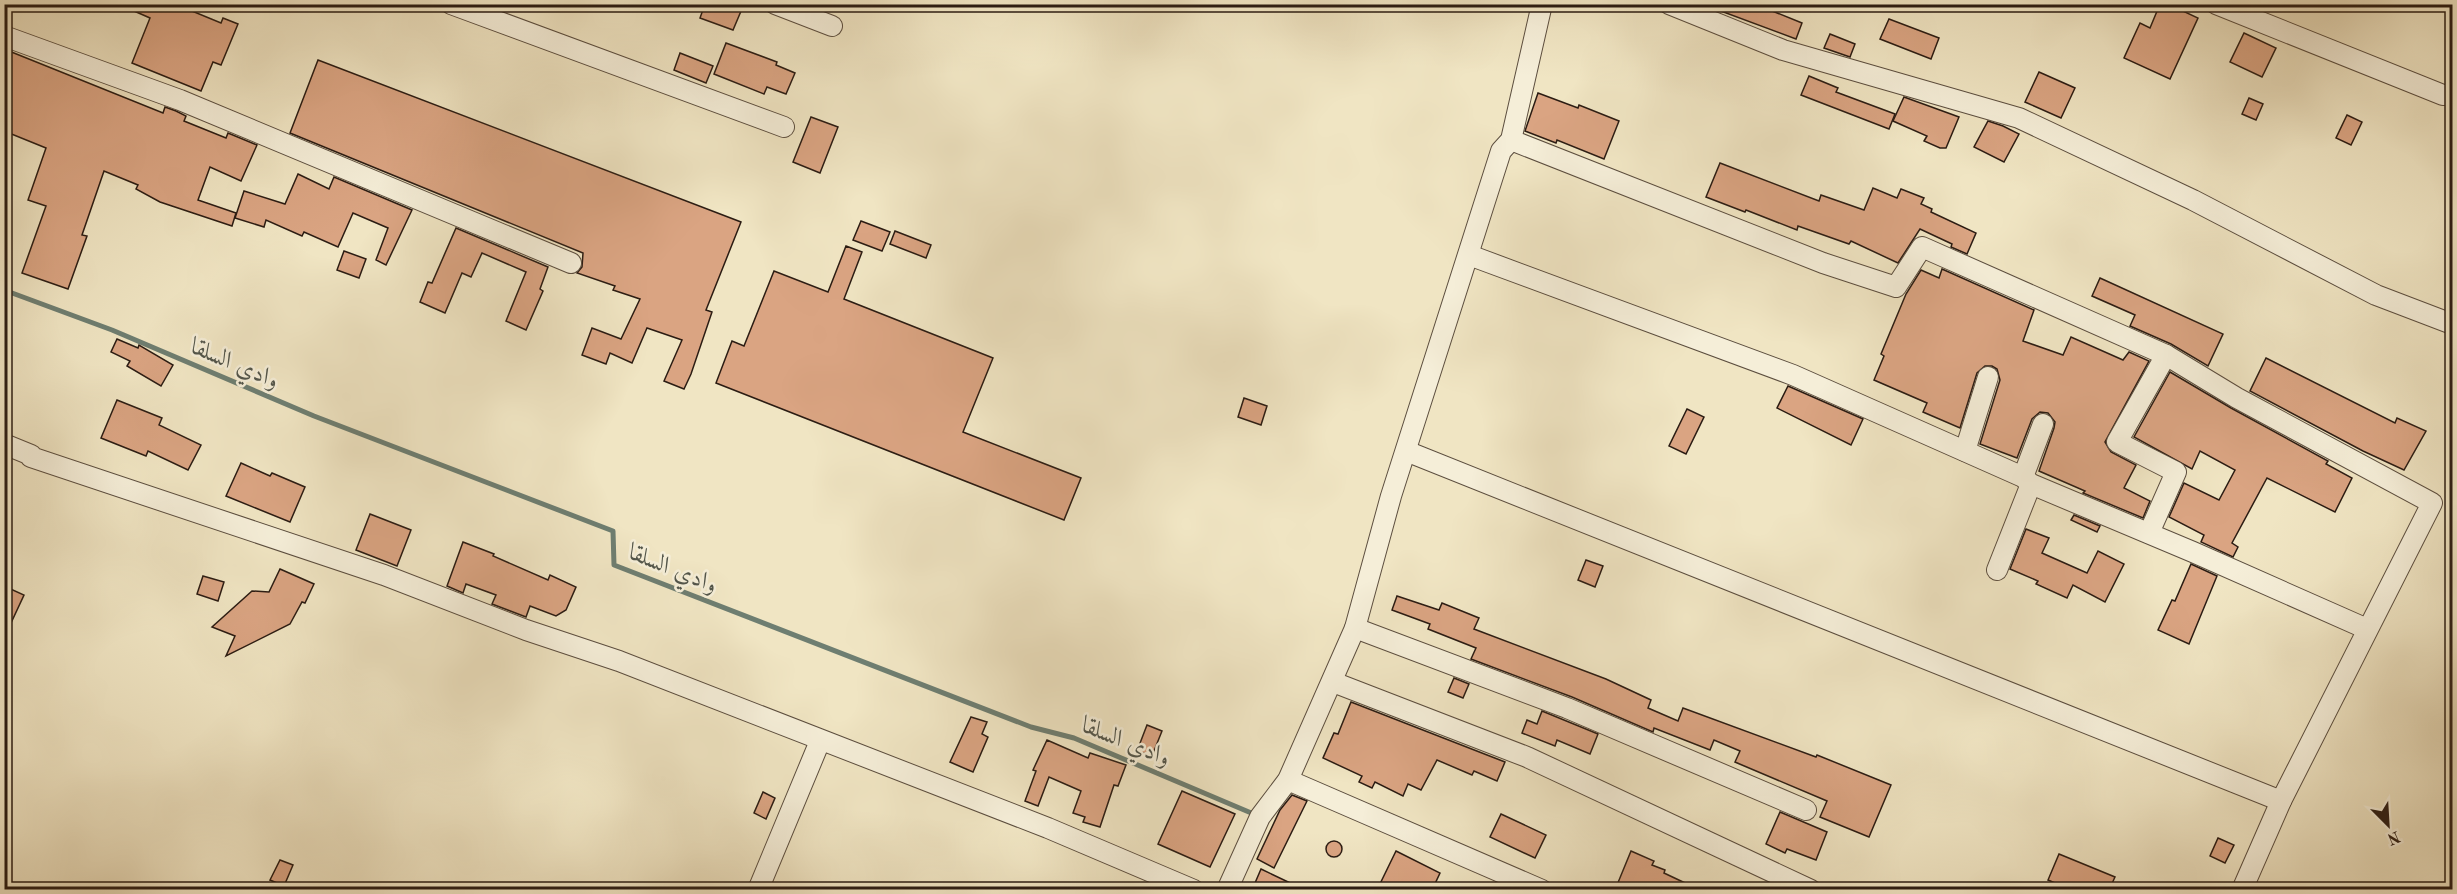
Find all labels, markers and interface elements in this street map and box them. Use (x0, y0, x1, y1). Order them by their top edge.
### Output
water label: وادي السلقا (184, 335, 283, 399)
water label: وادي السلقا (622, 541, 721, 603)
water label: وادي السلقا (1075, 714, 1174, 776)
north arrow (2358, 795, 2418, 855)
text: N (2384, 827, 2402, 847)

